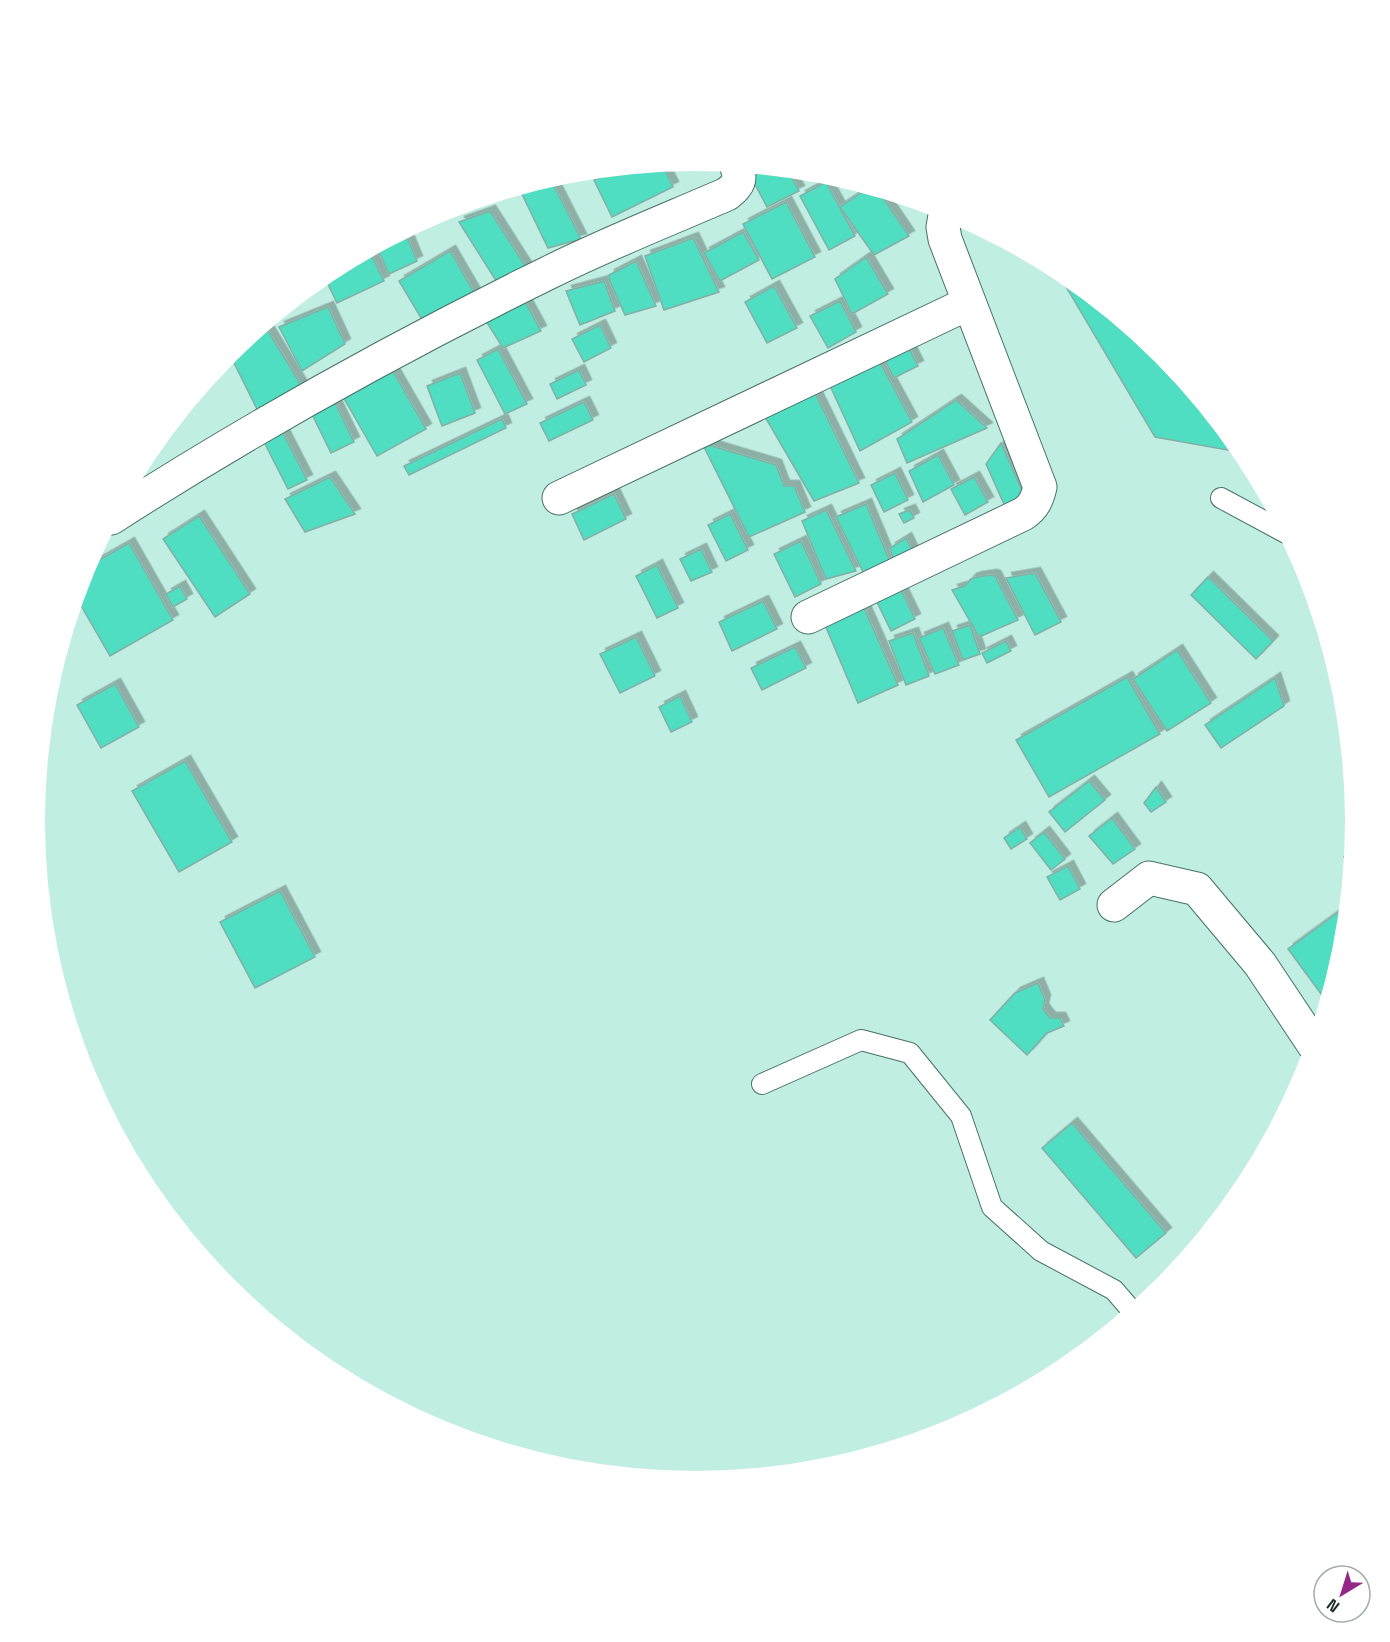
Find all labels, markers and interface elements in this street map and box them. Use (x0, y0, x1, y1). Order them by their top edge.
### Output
north arrow (1312, 1564, 1372, 1624)
text: N (1322, 1594, 1344, 1617)

